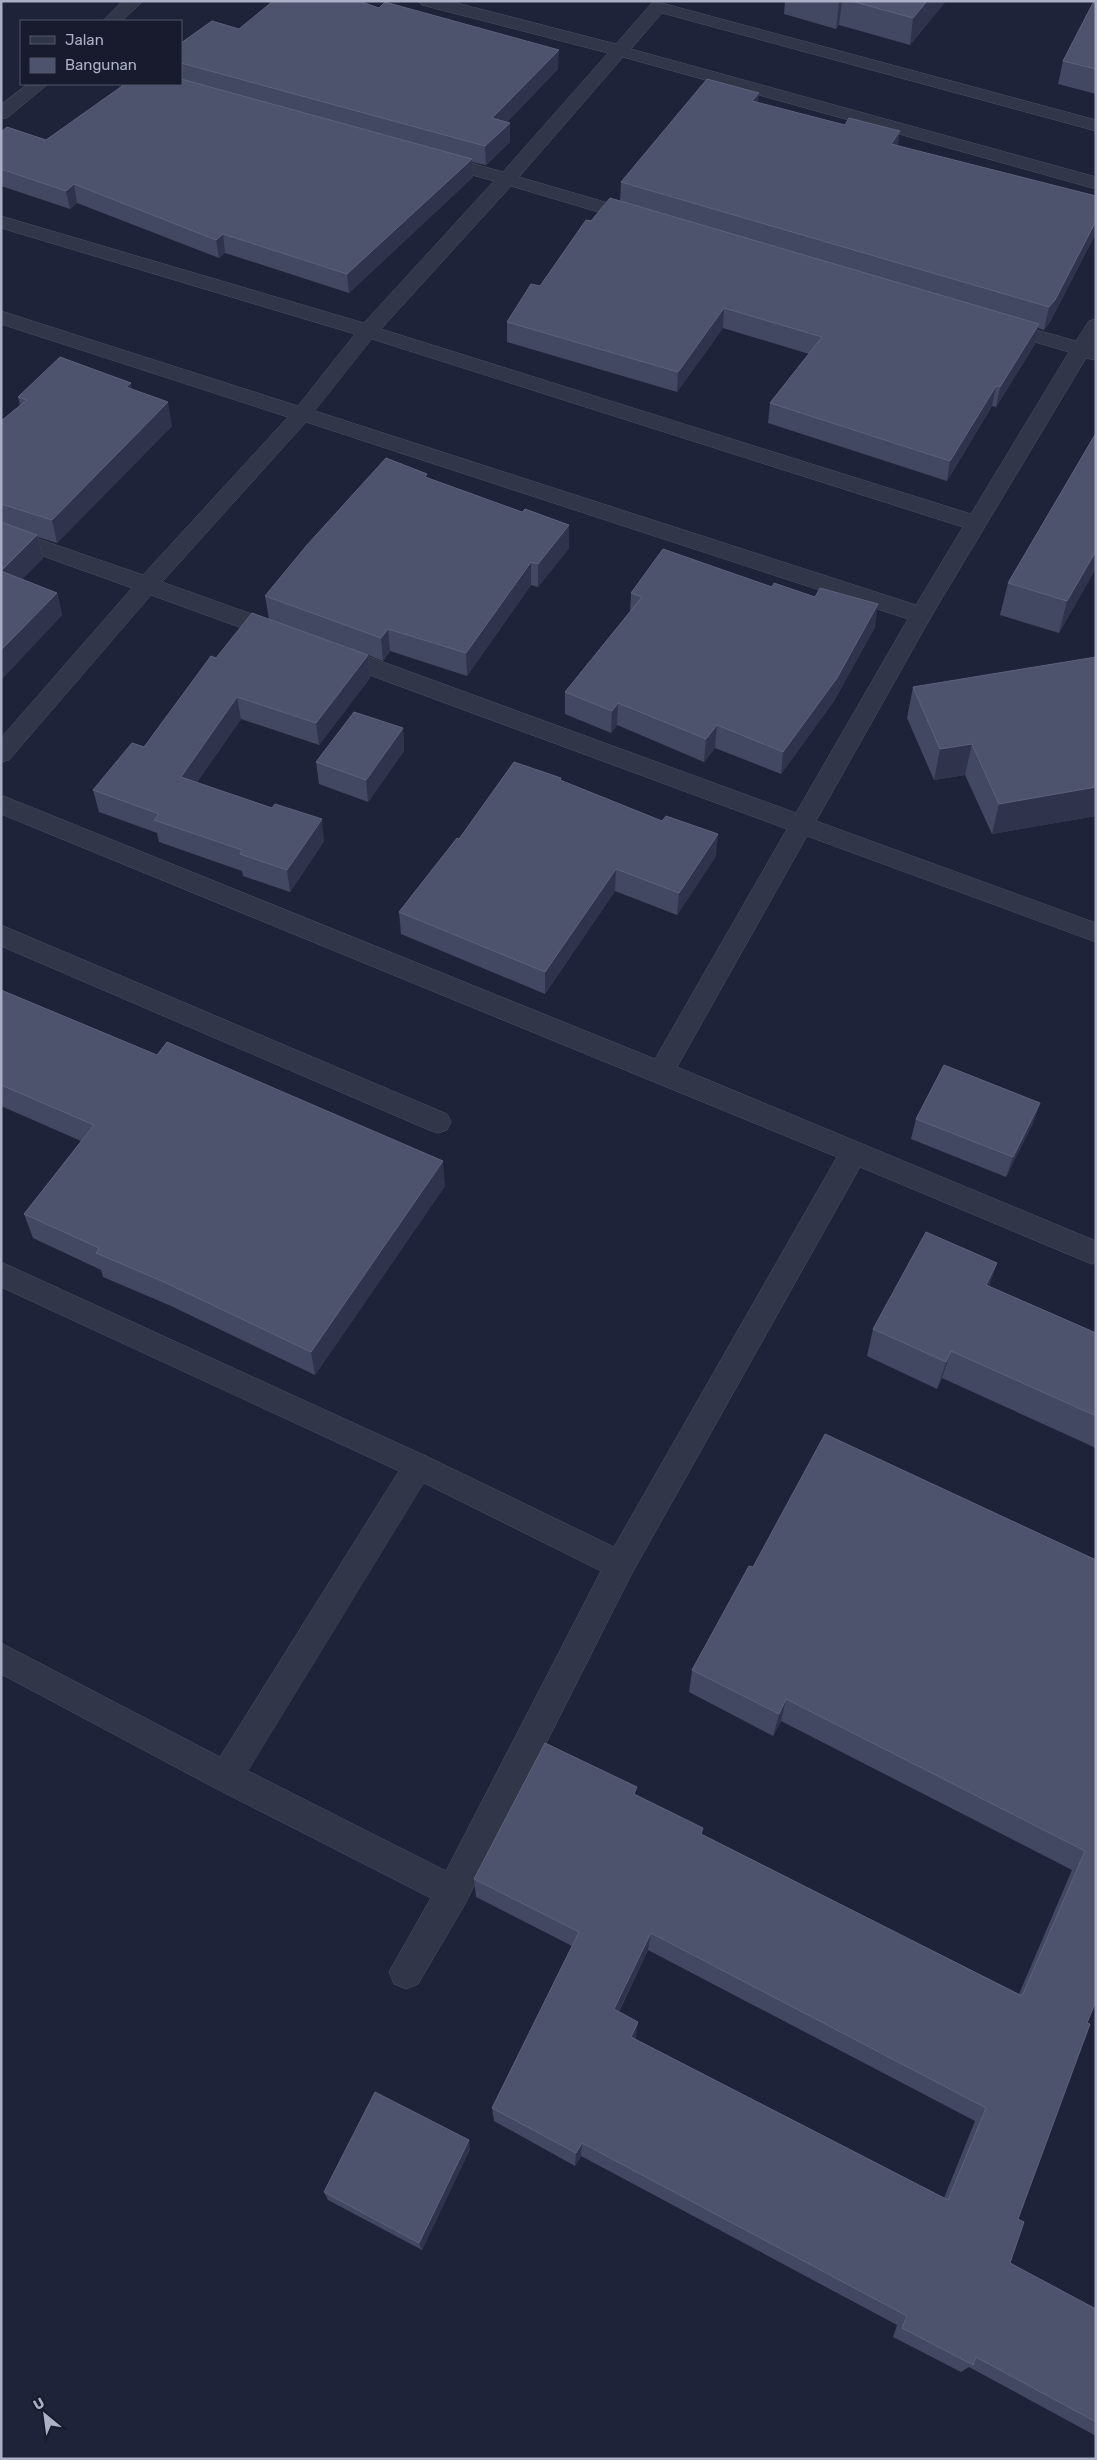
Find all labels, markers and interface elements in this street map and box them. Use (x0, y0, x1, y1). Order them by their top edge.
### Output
legend (20, 20, 182, 85)
text: Jalan (65, 31, 104, 49)
text: Bangunan (65, 56, 137, 74)
north arrow (20, 2390, 70, 2440)
text: U (30, 2394, 48, 2414)

